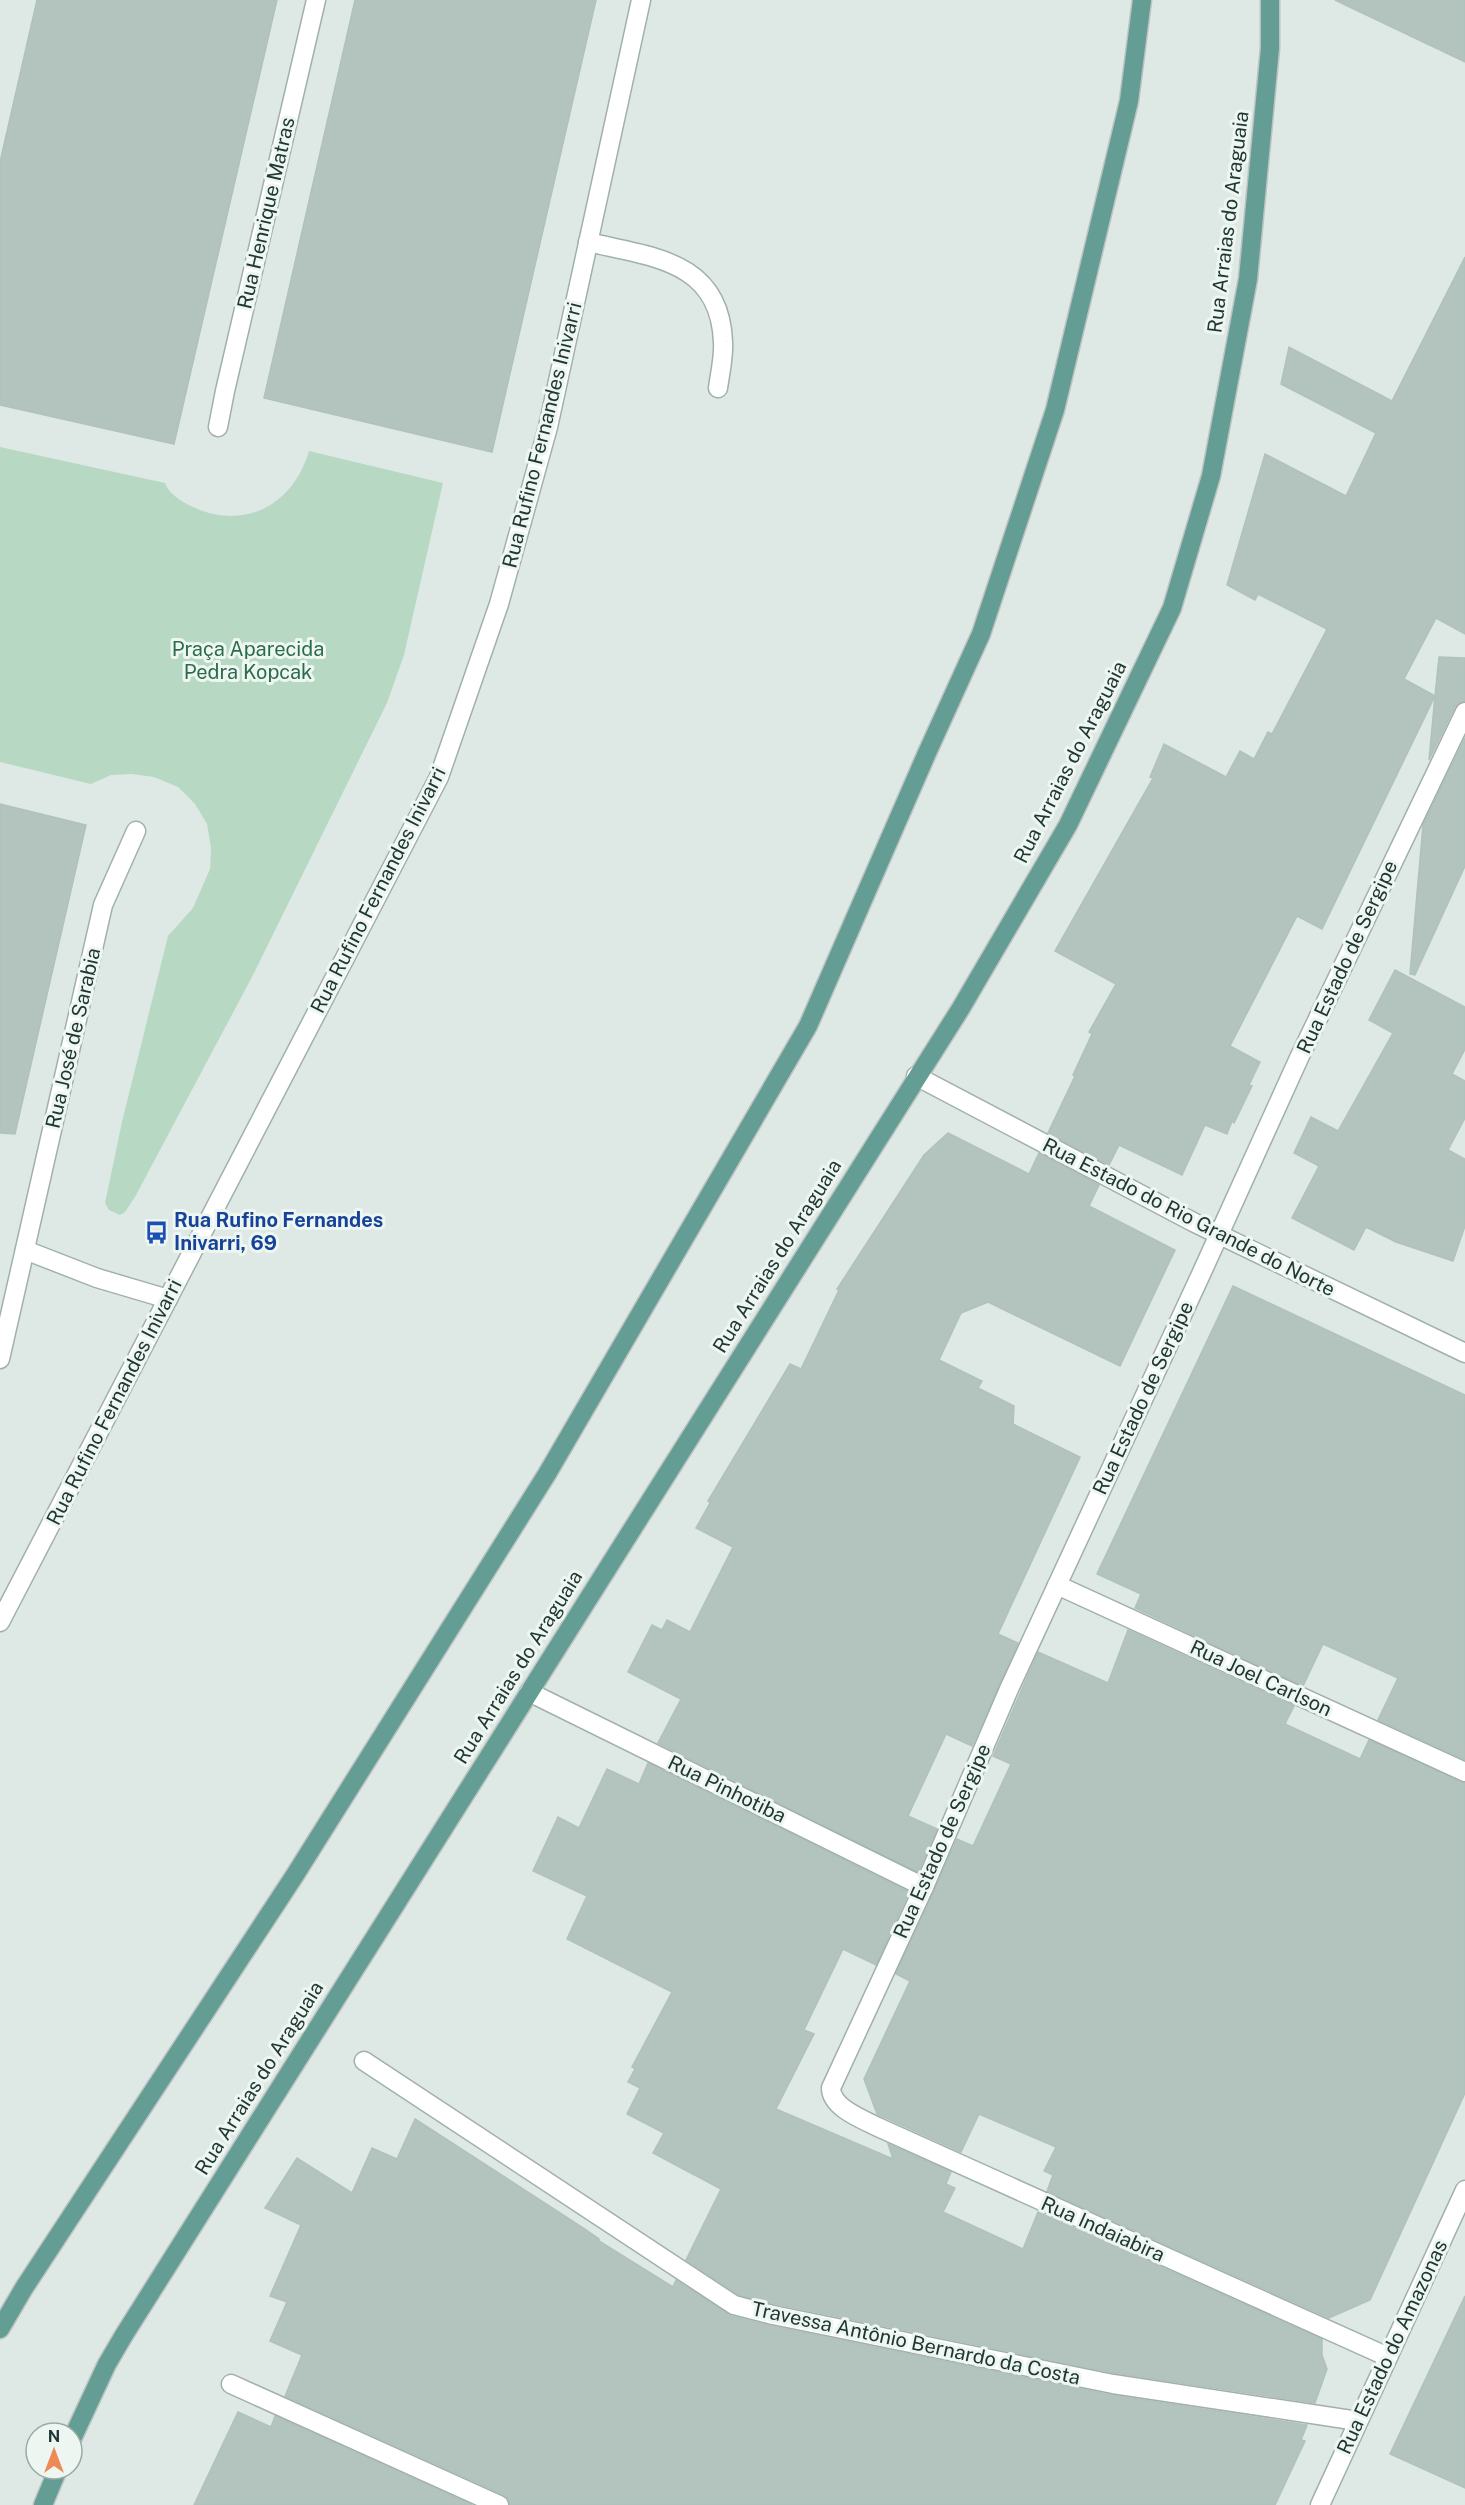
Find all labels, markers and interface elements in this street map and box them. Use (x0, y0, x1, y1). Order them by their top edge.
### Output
street label: Rua Arraias do Araguaia (1202, 110, 1254, 334)
street label: Rua Henrique Matras (232, 115, 300, 311)
street label: Rua Rufino Fernandes Inivarri (497, 300, 587, 570)
park label: Praça Aparecida Pedra Kopcak (172, 637, 324, 684)
street label: Rua Arraias do Araguaia (1009, 657, 1131, 867)
street label: Rua Rufino Fernandes Inivarri (305, 763, 451, 1017)
street label: Rua Estado de Sergipe (1292, 857, 1402, 1057)
street label: Rua José de Sarabia (41, 945, 105, 1131)
street label: Rua Estado do Rio Grande do Norte (1039, 1133, 1339, 1301)
street label: Rua Arraias do Araguaia (708, 1155, 846, 1357)
place label: Rua Rufino Fernandes Inivarri, 69 (174, 1208, 383, 1255)
bus stop icon: Rua Rufino Fernandes Inivarri, 69 (143, 1219, 169, 1245)
street label: Rua Rufino Fernandes Inivarri (41, 1275, 187, 1529)
street label: Rua Estado de Sergipe (1088, 1298, 1198, 1498)
street label: Rua Arraias do Araguaia (449, 1566, 587, 1768)
street label: Rua Joel Carlson (1186, 1635, 1336, 1721)
street label: Rua Estado de Sergipe (888, 1740, 996, 1942)
street label: Rua Pinhotiba (664, 1750, 790, 1828)
street label: Rua Arraias do Araguaia (190, 1977, 328, 2179)
street label: Rua Indaiabira (1038, 2191, 1168, 2267)
street label: Rua Estado do Amazonas (1332, 2236, 1452, 2458)
street label: Travessa Antônio Bernardo da Costa (749, 2296, 1083, 2390)
north arrow (24, 2421, 84, 2481)
text: N (48, 2427, 60, 2446)

